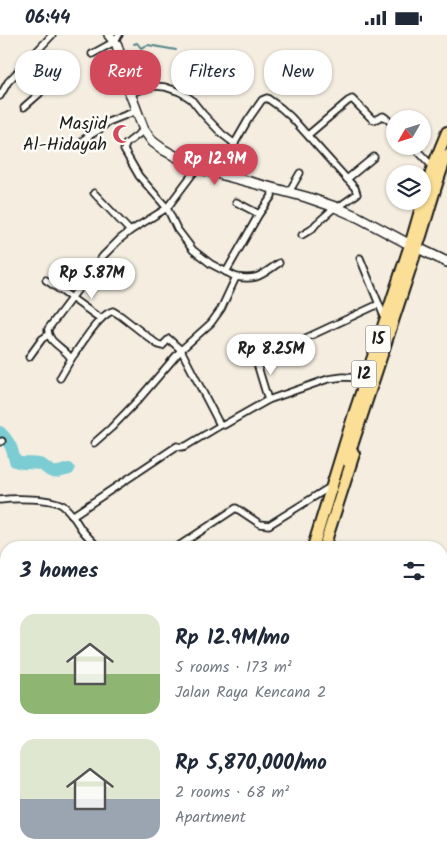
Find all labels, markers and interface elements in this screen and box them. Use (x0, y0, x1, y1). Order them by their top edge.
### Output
text: 06:44 (25, 3, 70, 33)
chip: Buy (15, 50, 80, 95)
chip: Rent (90, 50, 161, 95)
chip: Filters (171, 50, 254, 95)
chip: New (264, 50, 332, 95)
place label: Masjid Al-Hidayah (23, 110, 108, 160)
north arrow (386, 110, 431, 155)
map controls (386, 110, 431, 210)
mosque icon: Masjid Al-Hidayah (111, 123, 133, 145)
pin: Rp 12.9M (163, 143, 267, 186)
text: Rp 12.9M (184, 147, 246, 172)
button: layers (386, 165, 431, 210)
pin: Rp 5.87M (40, 257, 144, 300)
text: Rp 5.87M (59, 261, 125, 286)
road number: 15 (366, 325, 390, 353)
pin: Rp 8.25M (219, 333, 323, 376)
text: Rp 8.25M (237, 337, 305, 362)
road number: 12 (352, 361, 376, 387)
text: 3 homes (20, 555, 98, 588)
icon: filters (400, 557, 428, 585)
text: Rp 12.9M/mo (175, 622, 290, 655)
icon: home (60, 634, 120, 694)
text: 5 rooms · 173 m² (175, 655, 292, 680)
text: Jalan Raya Kencana 2 (175, 680, 326, 705)
text: Rp 5,870,000/mo (175, 747, 327, 780)
icon: home (60, 759, 120, 819)
text: 2 rooms · 68 m² (175, 780, 289, 805)
text: Apartment (175, 805, 246, 830)

